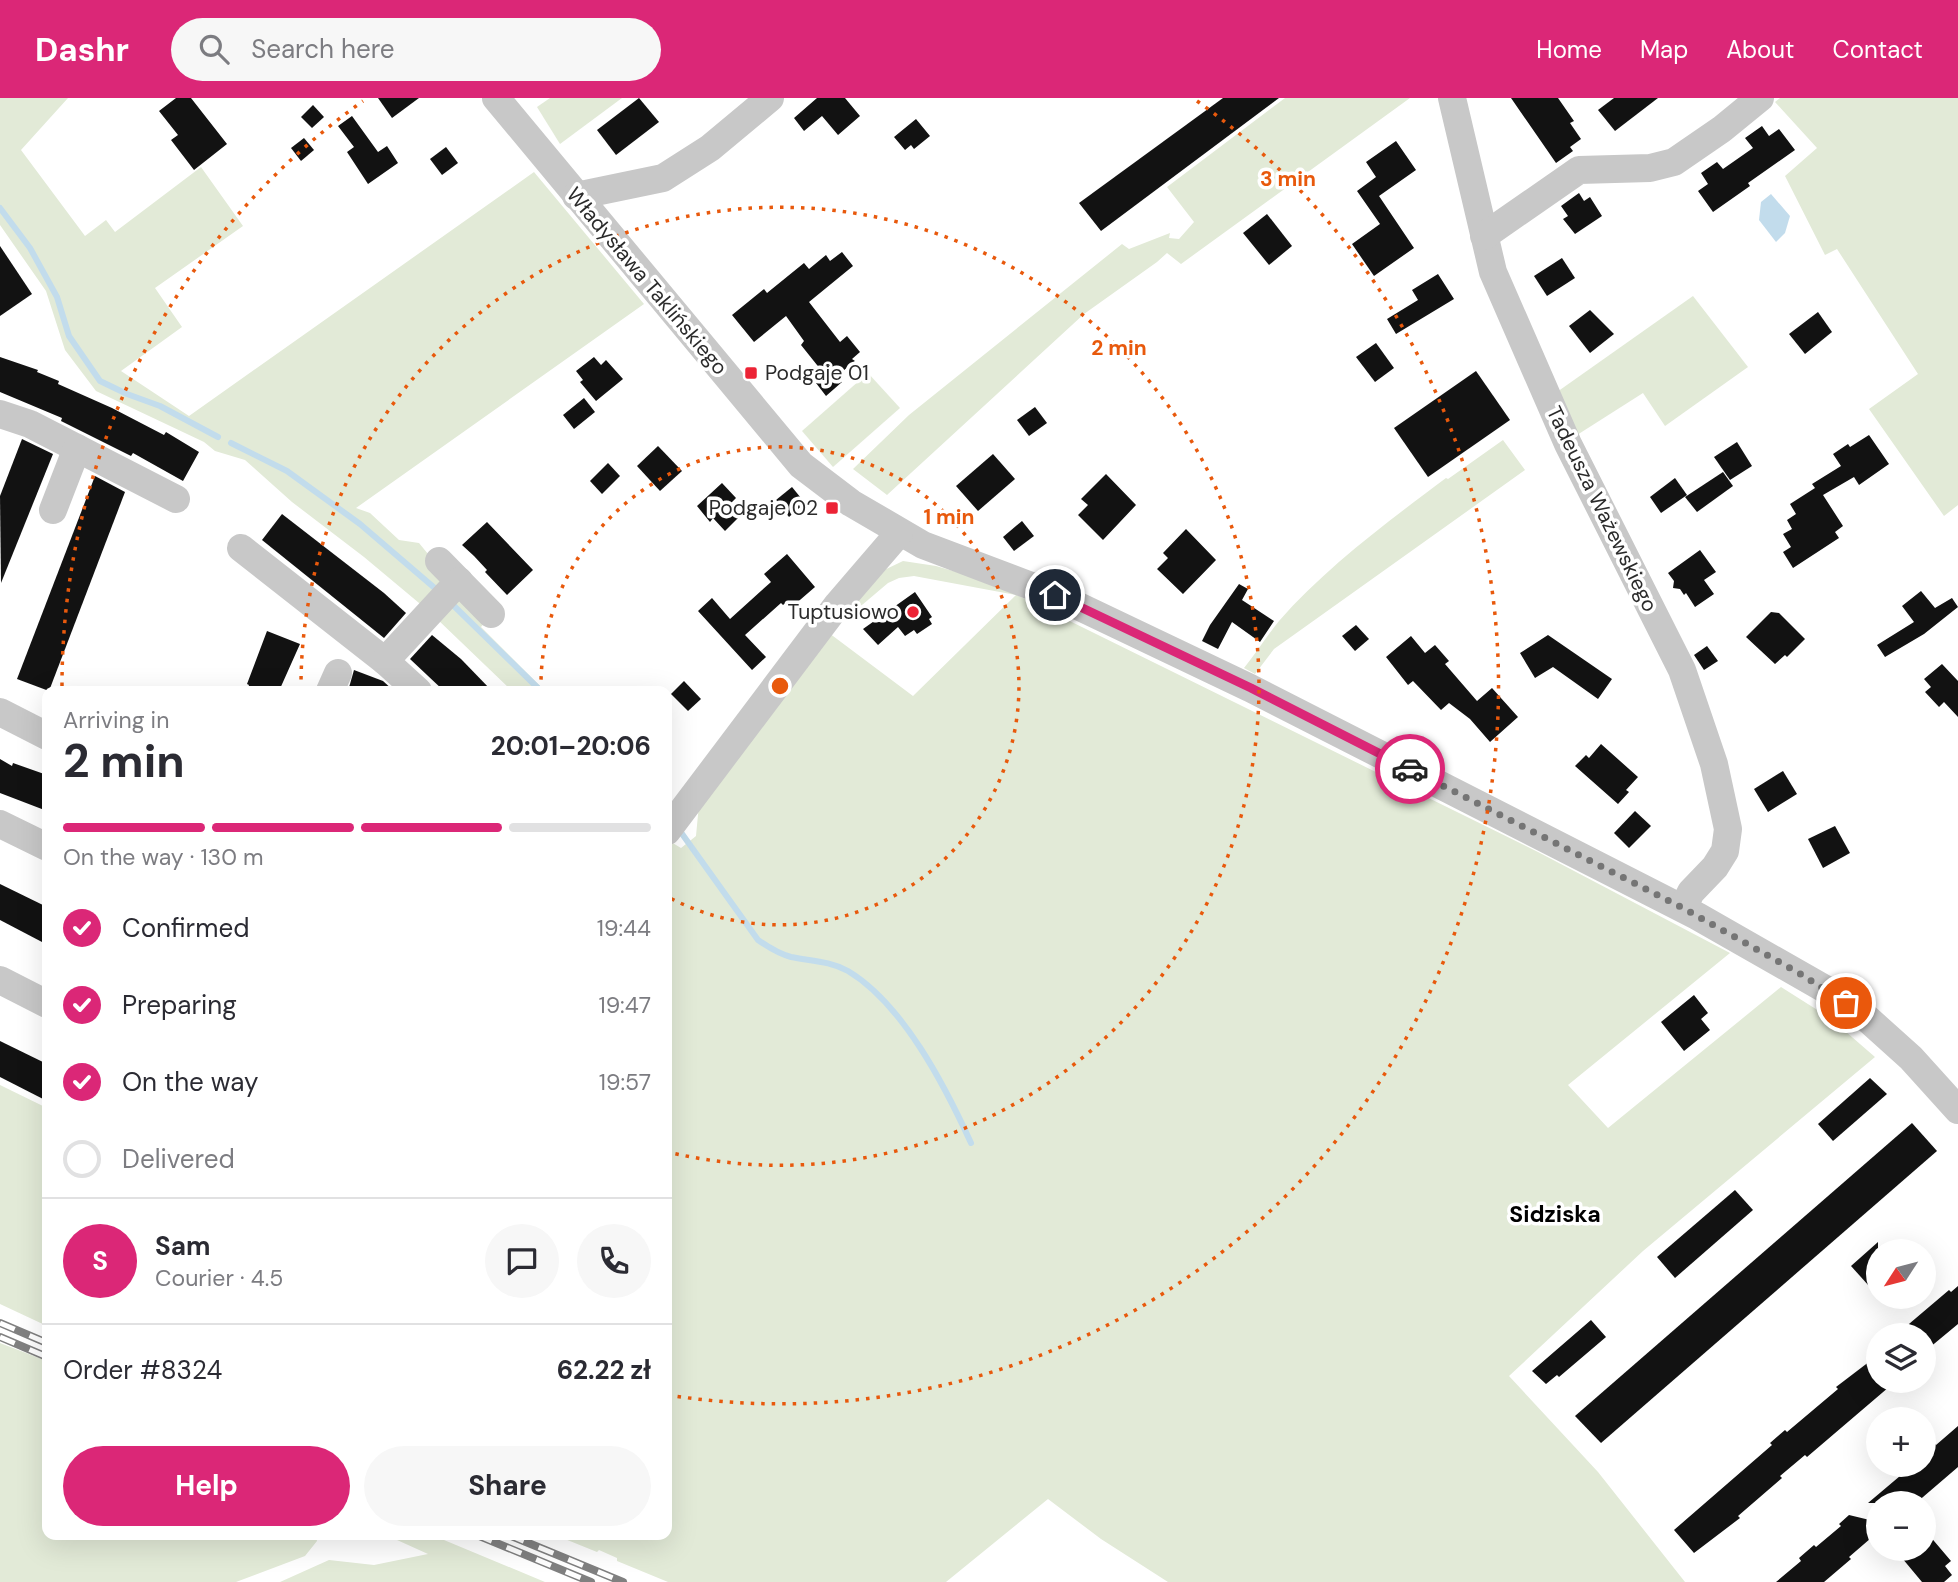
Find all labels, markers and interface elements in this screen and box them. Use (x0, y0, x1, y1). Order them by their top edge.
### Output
search box (171, 18, 661, 81)
text: Dashr (35, 28, 129, 71)
icon: search (195, 30, 233, 68)
text: Search here (251, 32, 395, 66)
text: Home (1536, 34, 1602, 65)
text: Map (1640, 34, 1688, 65)
text: About (1726, 34, 1795, 65)
text: Contact (1833, 34, 1923, 65)
text: 3 min (1260, 165, 1316, 193)
street label: Władysława Taklińskiego (560, 181, 734, 381)
text: 2 min (1091, 334, 1147, 362)
place label: Podgaje 01 (765, 359, 869, 387)
marker: Podgaje 01 (743, 365, 759, 381)
street label: Tadeusza Ważewskiego (1540, 401, 1664, 617)
place label: Podgaje 02 (709, 494, 818, 522)
marker: Podgaje 02 (824, 500, 840, 516)
text: 1 min (923, 503, 975, 531)
pin (1025, 565, 1085, 625)
icon: home (1036, 576, 1074, 614)
place label: Tuptusiowo (788, 598, 899, 626)
marker: Tuptusiowo (905, 604, 921, 620)
centre of rings (768, 674, 792, 698)
text: Arriving in (63, 705, 169, 735)
text: 20:01–20:06 (491, 729, 651, 763)
text: 2 min (63, 731, 185, 791)
courier (1375, 734, 1445, 804)
icon: car (1391, 750, 1429, 788)
text: On the way · 130 m (63, 842, 264, 872)
icon: check (63, 909, 101, 947)
text: Confirmed (122, 911, 249, 945)
text: 19:44 (597, 913, 651, 943)
pin (1816, 973, 1876, 1033)
icon: bag (1827, 984, 1865, 1022)
icon: check (63, 986, 101, 1024)
text: Preparing (122, 988, 237, 1022)
text: 19:47 (598, 990, 651, 1020)
icon: check (63, 1063, 101, 1101)
text: On the way (122, 1065, 258, 1099)
text: 19:57 (599, 1067, 651, 1097)
text: Delivered (122, 1142, 235, 1176)
district label: Sidziska (1509, 1199, 1601, 1229)
button: chat (485, 1224, 559, 1298)
button: phone (577, 1224, 651, 1298)
text: Sam (155, 1229, 210, 1263)
north arrow (1866, 1239, 1936, 1309)
map controls (1866, 1239, 1936, 1561)
text: S (92, 1244, 108, 1278)
text: Courier · 4.5 (155, 1263, 283, 1293)
button: layers (1866, 1323, 1936, 1393)
text: Order #8324 (63, 1353, 222, 1387)
text: 62.22 zł (557, 1353, 651, 1387)
button: + (1866, 1407, 1936, 1477)
button: Help (63, 1446, 350, 1526)
button: Share (364, 1446, 651, 1526)
button: − (1866, 1491, 1936, 1561)

